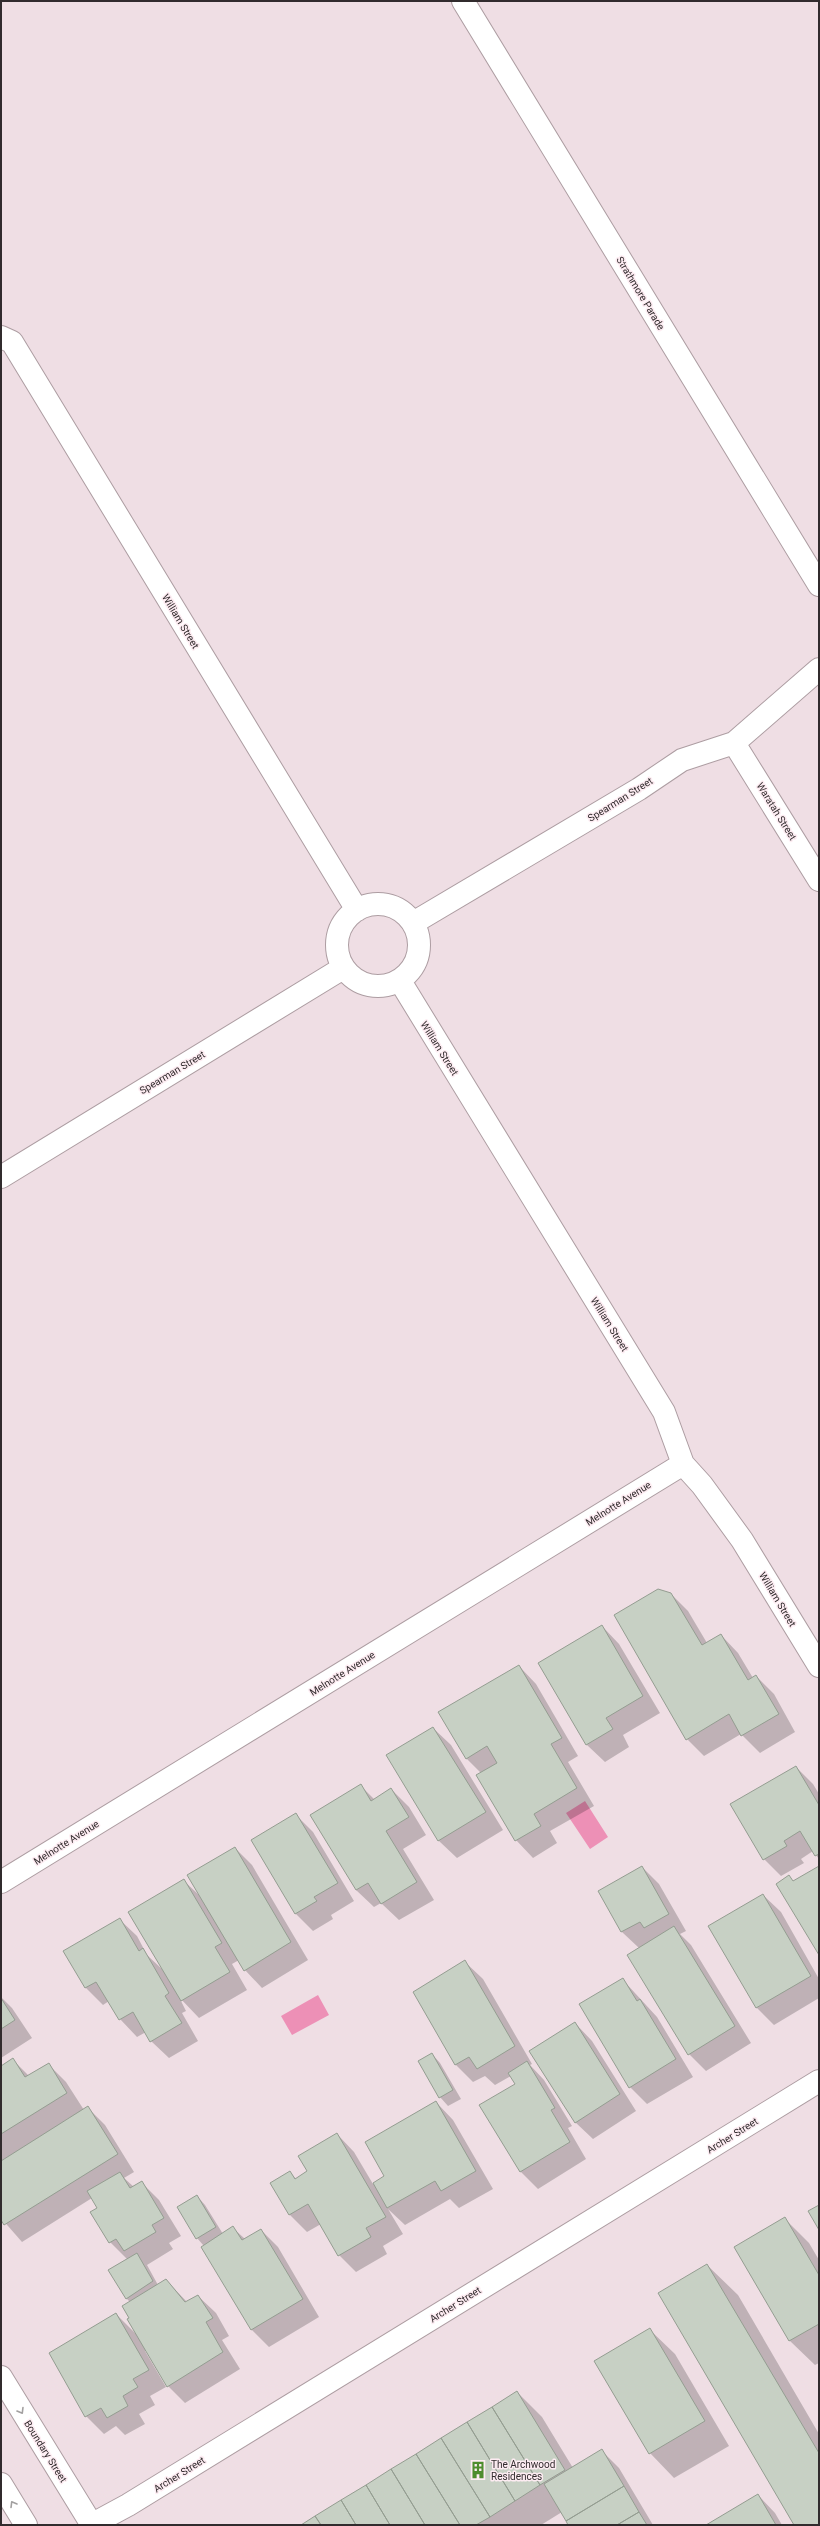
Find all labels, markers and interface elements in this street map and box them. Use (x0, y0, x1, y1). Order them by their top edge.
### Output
street label: Strathmore Parade (614, 255, 667, 332)
street label: William Street (160, 592, 201, 651)
street label: Spearman Street (586, 775, 655, 824)
street label: Waratah Street (754, 780, 799, 842)
street label: William Street (419, 1019, 461, 1077)
street label: Spearman Street (138, 1049, 207, 1096)
street label: William Street (589, 1295, 631, 1353)
street label: Melnotte Avenue (584, 1479, 653, 1528)
street label: William Street (757, 1570, 798, 1629)
street label: Melnotte Avenue (308, 1649, 377, 1698)
street label: Melnotte Avenue (32, 1818, 101, 1867)
street label: Archer Street (705, 2115, 760, 2155)
street label: Archer Street (428, 2284, 483, 2324)
one-way arrow (16, 2407, 23, 2414)
street label: Boundary Street (22, 2418, 69, 2484)
street label: Archer Street (152, 2454, 207, 2494)
place label: The Archwood Residences (491, 2459, 555, 2482)
building icon: The Archwood Residences (468, 2460, 488, 2480)
one-way arrow (11, 2501, 18, 2508)

